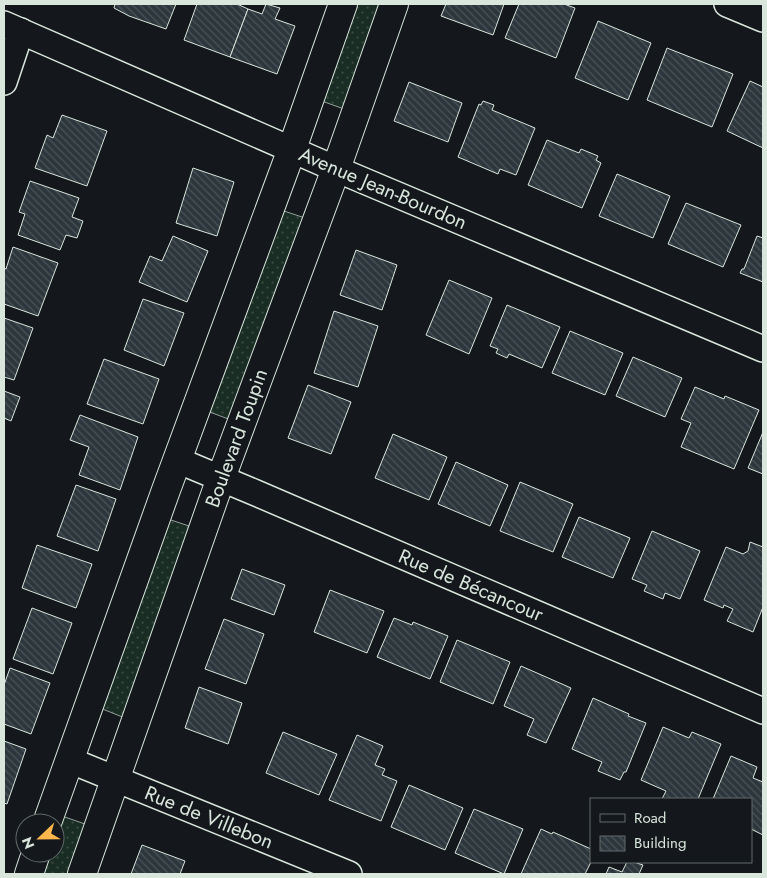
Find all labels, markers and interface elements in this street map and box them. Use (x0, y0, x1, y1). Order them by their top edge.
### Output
street label: Avenue Jean-Bourdon (294, 140, 471, 237)
street label: Boulevard Toupin (198, 365, 275, 512)
street label: Rue de Bécancour (394, 542, 548, 629)
street label: Rue de Villebon (140, 778, 277, 856)
legend (590, 798, 752, 863)
text: Road (634, 807, 666, 829)
north arrow (15, 813, 65, 863)
text: Building (634, 832, 686, 854)
text: N (17, 834, 39, 852)

